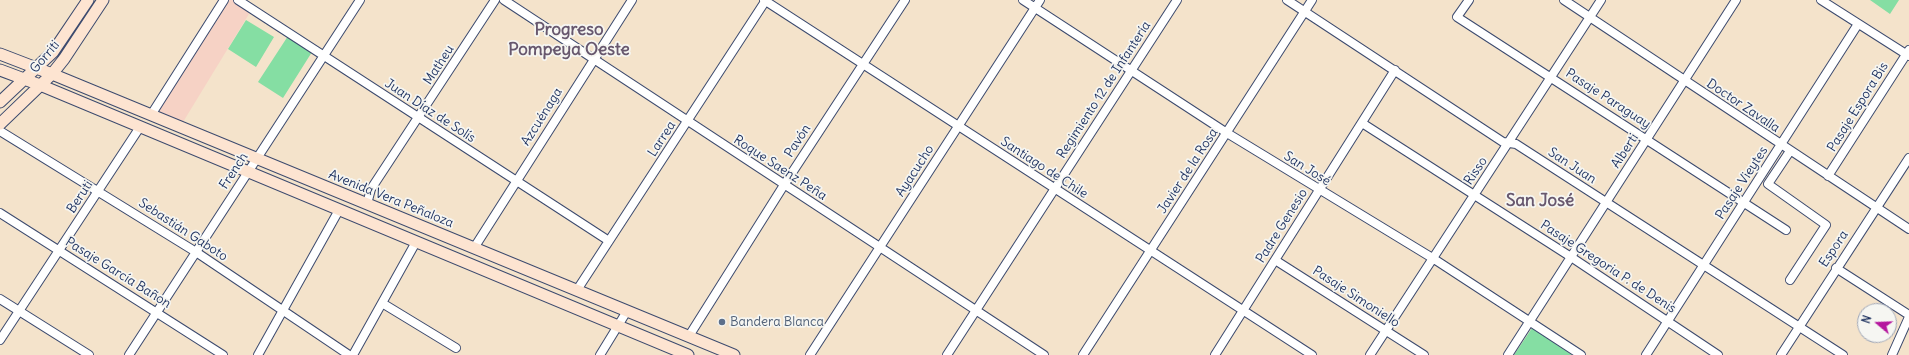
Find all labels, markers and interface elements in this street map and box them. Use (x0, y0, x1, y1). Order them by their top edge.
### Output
street label: Regimiento 12 de Infantería (1054, 18, 1154, 162)
district label: Progreso Pompeya Oeste (508, 20, 630, 60)
street label: Gorriti (27, 38, 63, 76)
street label: Matheu (420, 42, 458, 88)
street label: Pasaje Espora Bis (1824, 59, 1892, 155)
street label: Pasaje Paraguay (1563, 66, 1653, 132)
street label: Juan Díaz de Solís (382, 76, 478, 146)
street label: Doctor Zavalla (1704, 76, 1782, 136)
street label: Azcuénaga (518, 85, 566, 149)
street label: Larrea (645, 118, 679, 160)
street label: Pavón (782, 122, 814, 160)
street label: Javier de la Rosa (1155, 125, 1221, 217)
street label: Alberti (1608, 131, 1642, 171)
street label: Roque Saenz Peña (730, 132, 830, 204)
street label: Santiago de Chile (997, 134, 1091, 202)
street label: Ayacucho (892, 142, 938, 200)
street label: Pasaje Vieytes (1713, 144, 1771, 222)
street label: San Juan (1545, 145, 1599, 187)
street label: San José (1281, 149, 1333, 189)
street label: French (216, 150, 252, 192)
street label: Risso (1461, 154, 1491, 188)
street label: Avenida Vera Peñaloza (326, 167, 456, 231)
street label: Beruti (64, 178, 96, 216)
street label: Padre Genesio (1253, 186, 1311, 266)
district label: San José (1506, 191, 1574, 211)
street label: Sebastián Gaboto (136, 195, 230, 265)
street label: Pasaje Gregoria P. de Denis (1537, 217, 1679, 317)
street label: Espora (1816, 228, 1852, 270)
street label: Pasaje García Bañon (62, 234, 174, 312)
street label: Pasaje Simoniello (1310, 263, 1402, 331)
north arrow (1857, 303, 1897, 343)
place label: Bandera Blanca (730, 314, 824, 330)
text: N (1859, 314, 1874, 325)
marker: Bandera Blanca (717, 317, 727, 327)

